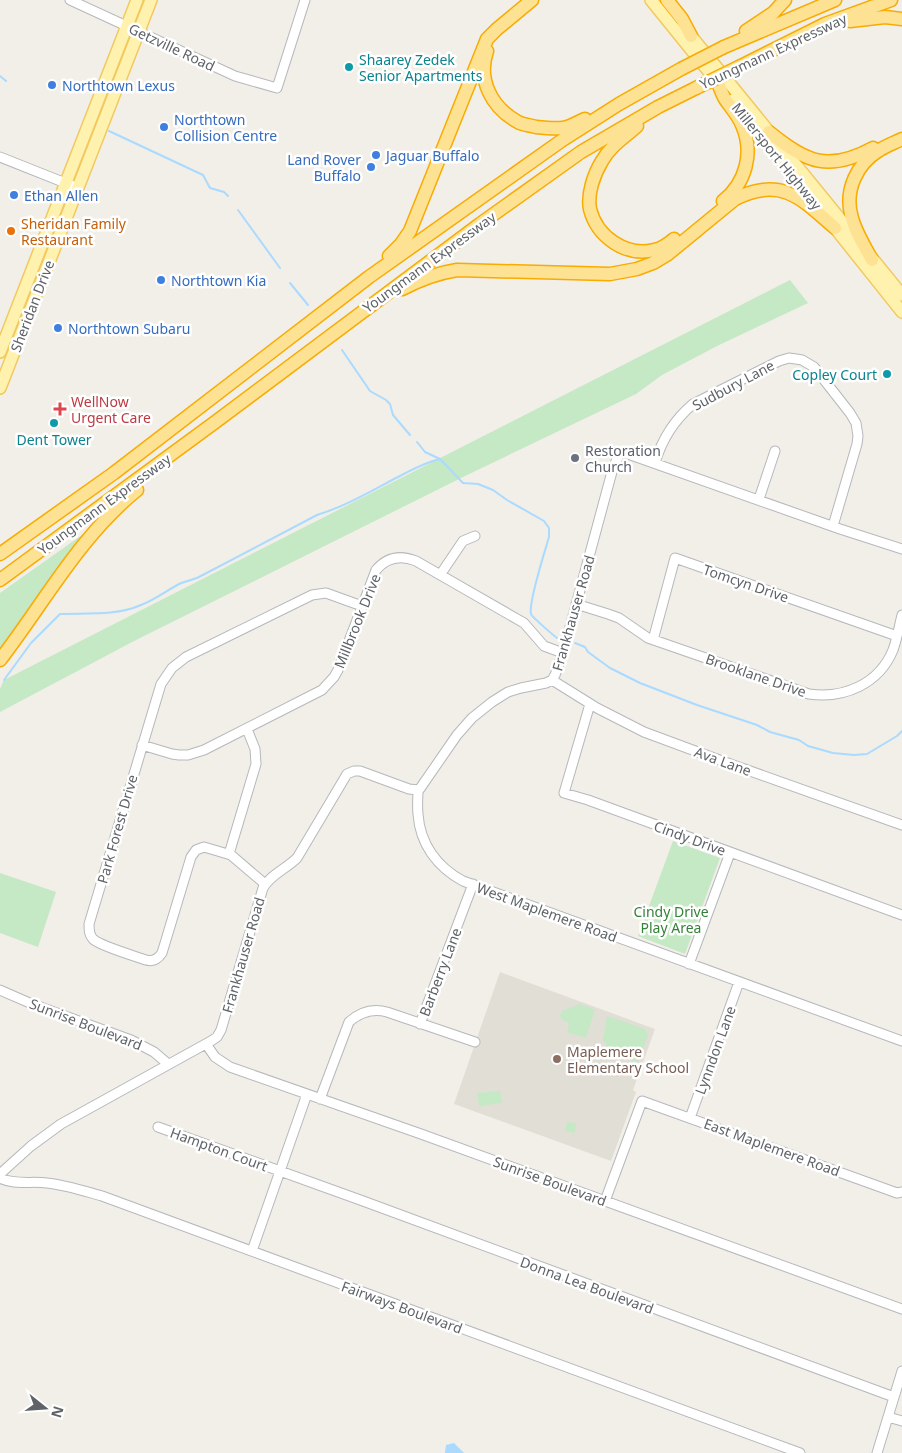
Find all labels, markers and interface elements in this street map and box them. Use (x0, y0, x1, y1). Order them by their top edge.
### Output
street label: Youngmann Expressway (696, 8, 850, 93)
street label: Getzville Road (126, 19, 218, 75)
place label: Shaarey Zedek Senior Apartments (359, 50, 483, 85)
marker: Shaarey Zedek Senior Apartments (343, 61, 355, 73)
place label: Northtown Lexus (62, 76, 175, 95)
marker: Northtown Lexus (46, 79, 58, 91)
street label: Millersport Highway (728, 98, 827, 214)
place label: Northtown Collision Centre (174, 110, 277, 145)
marker: Northtown Collision Centre (158, 121, 170, 133)
place label: Jaguar Buffalo (384, 146, 480, 165)
marker: Jaguar Buffalo (370, 149, 382, 161)
place label: Land Rover Buffalo (287, 150, 361, 185)
marker: Land Rover Buffalo (365, 161, 377, 173)
place label: Ethan Allen (24, 186, 98, 205)
marker: Ethan Allen (8, 189, 20, 201)
street label: Youngmann Expressway (359, 207, 500, 317)
place label: Sheridan Family Restaurant (21, 214, 127, 249)
marker: Sheridan Family Restaurant (5, 225, 17, 237)
street label: Sheridan Drive (6, 257, 58, 355)
place label: Northtown Kia (171, 271, 266, 290)
marker: Northtown Kia (155, 274, 167, 286)
place label: Northtown Subaru (68, 319, 190, 338)
marker: Northtown Subaru (52, 322, 64, 334)
street label: Sudbury Lane (689, 355, 778, 415)
place label: Copley Court (792, 365, 877, 384)
marker: Copley Court (881, 368, 893, 380)
place label: WellNow Urgent Care (71, 392, 151, 427)
marker: WellNow Urgent Care (53, 402, 67, 416)
marker: Dent Tower (48, 417, 60, 429)
place label: Dent Tower (16, 430, 92, 449)
place label: Restoration Church (585, 441, 661, 476)
street label: Youngmann Expressway (34, 449, 175, 559)
marker: Restoration Church (569, 452, 581, 464)
street label: Frankhauser Road (547, 553, 599, 673)
street label: Tomcyn Drive (701, 560, 791, 607)
street label: Millbrook Drive (329, 571, 385, 671)
street label: Brooklane Drive (703, 649, 809, 701)
street label: Ava Lane (692, 742, 754, 780)
street label: Park Forest Drive (92, 772, 142, 886)
street label: Cindy Drive (651, 816, 729, 860)
street label: West Maplemere Road (474, 878, 620, 946)
street label: Frankhauser Road (217, 895, 269, 1015)
park label: Cindy Drive Play Area (633, 902, 709, 937)
street label: Barberry Lane (414, 925, 466, 1019)
street label: Sunrise Boulevard (27, 994, 145, 1054)
street label: Lynndon Lane (690, 1003, 740, 1097)
place label: Maplemere Elementary School (567, 1042, 689, 1077)
marker: Maplemere Elementary School (551, 1053, 563, 1065)
street label: East Maplemere Road (701, 1114, 843, 1180)
street label: Hampton Court (168, 1123, 270, 1175)
street label: Sunrise Boulevard (491, 1152, 609, 1210)
street label: Donna Lea Boulevard (518, 1252, 656, 1318)
street label: Fairways Boulevard (339, 1276, 465, 1338)
north arrow (20, 1383, 70, 1433)
text: N (47, 1404, 69, 1420)

